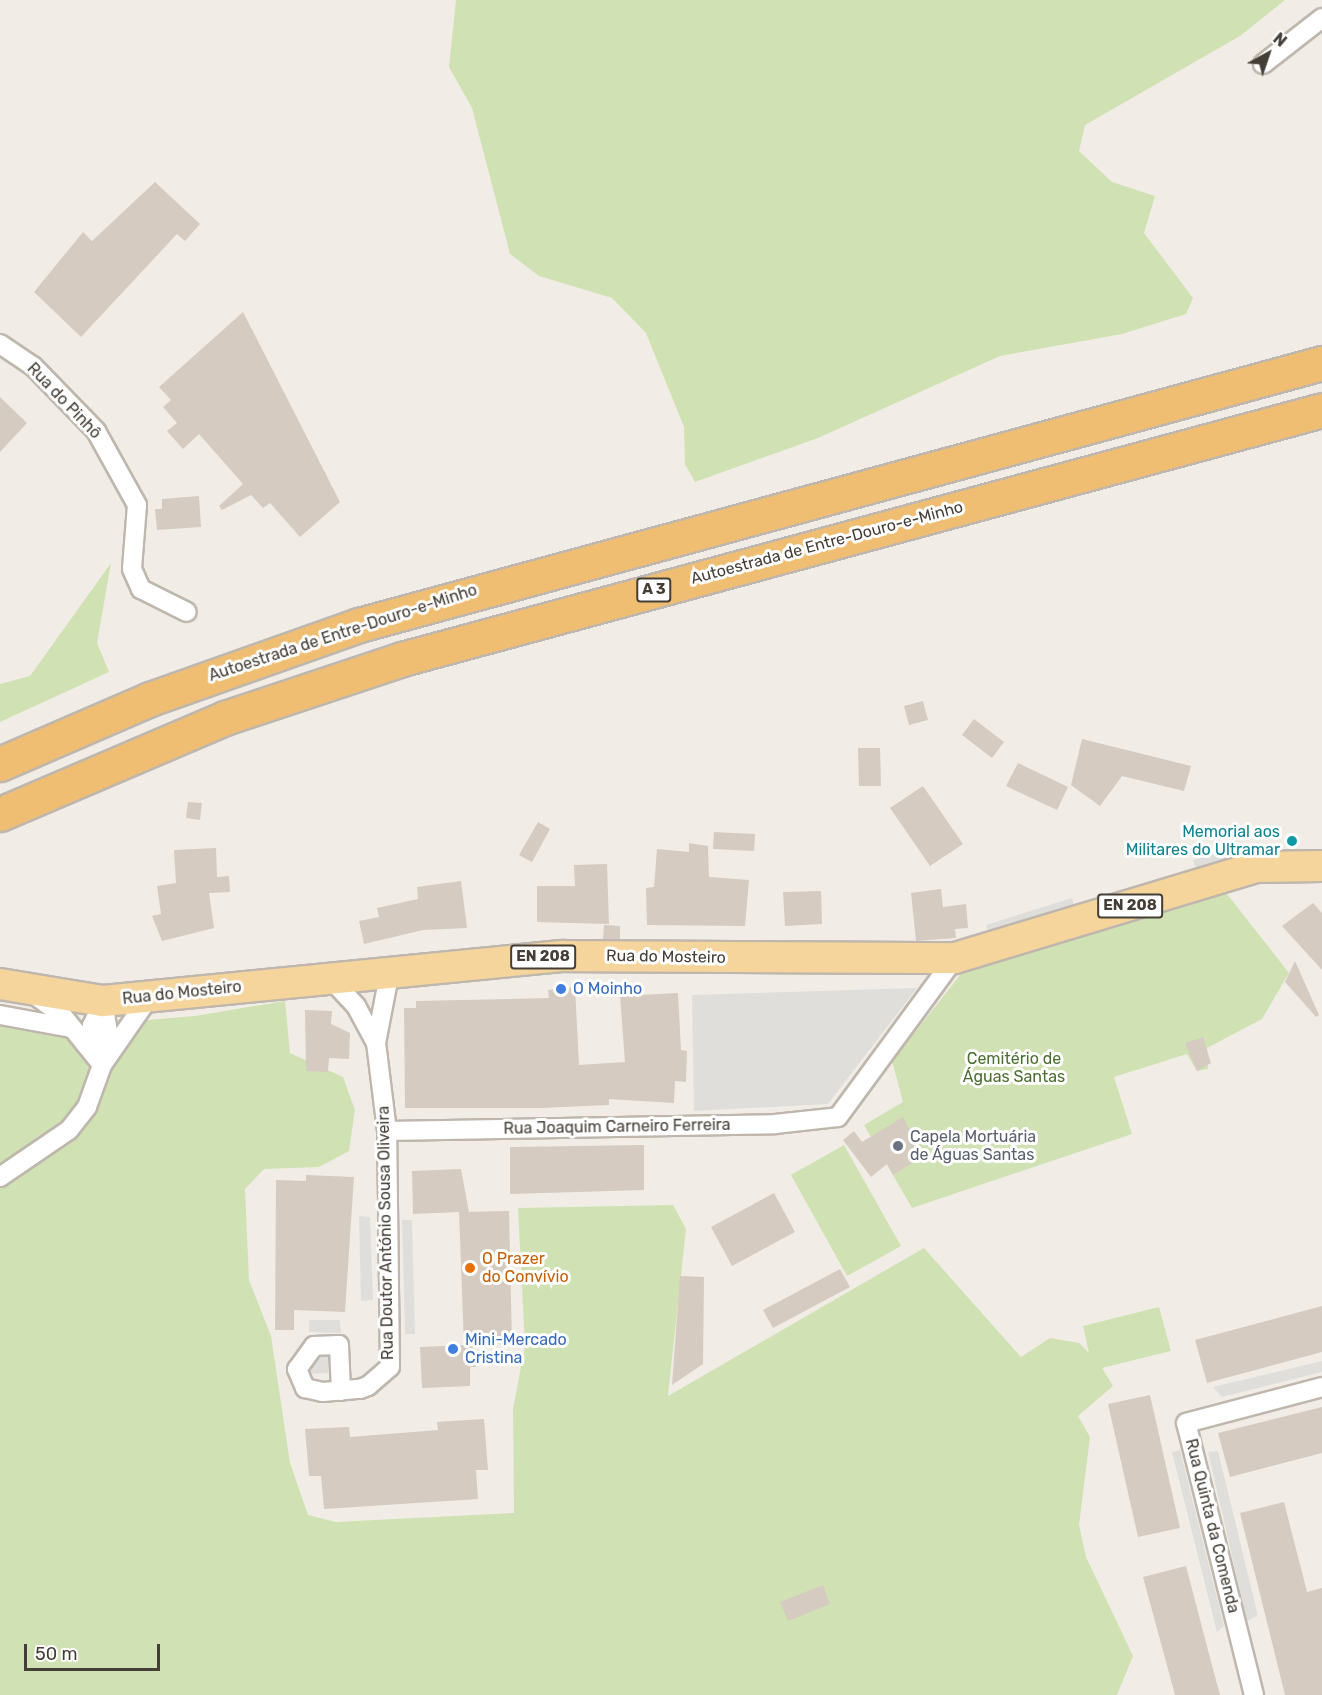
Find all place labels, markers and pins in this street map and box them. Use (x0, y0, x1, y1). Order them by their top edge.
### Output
place label: Memorial aos Militares do Ultramar (1126, 822, 1280, 860)
marker: Memorial aos Militares do Ultramar (1285, 834, 1299, 848)
place label: O Moinho (573, 979, 642, 999)
marker: O Moinho (554, 982, 568, 996)
place label: Capela Mortuária de Águas Santas (910, 1127, 1036, 1165)
marker: Capela Mortuária de Águas Santas (891, 1139, 905, 1153)
place label: O Prazer do Convívio (482, 1249, 569, 1287)
marker: O Prazer do Convívio (463, 1261, 477, 1275)
place label: Mini-Mercado Cristina (465, 1330, 567, 1368)
marker: Mini-Mercado Cristina (446, 1342, 460, 1356)

